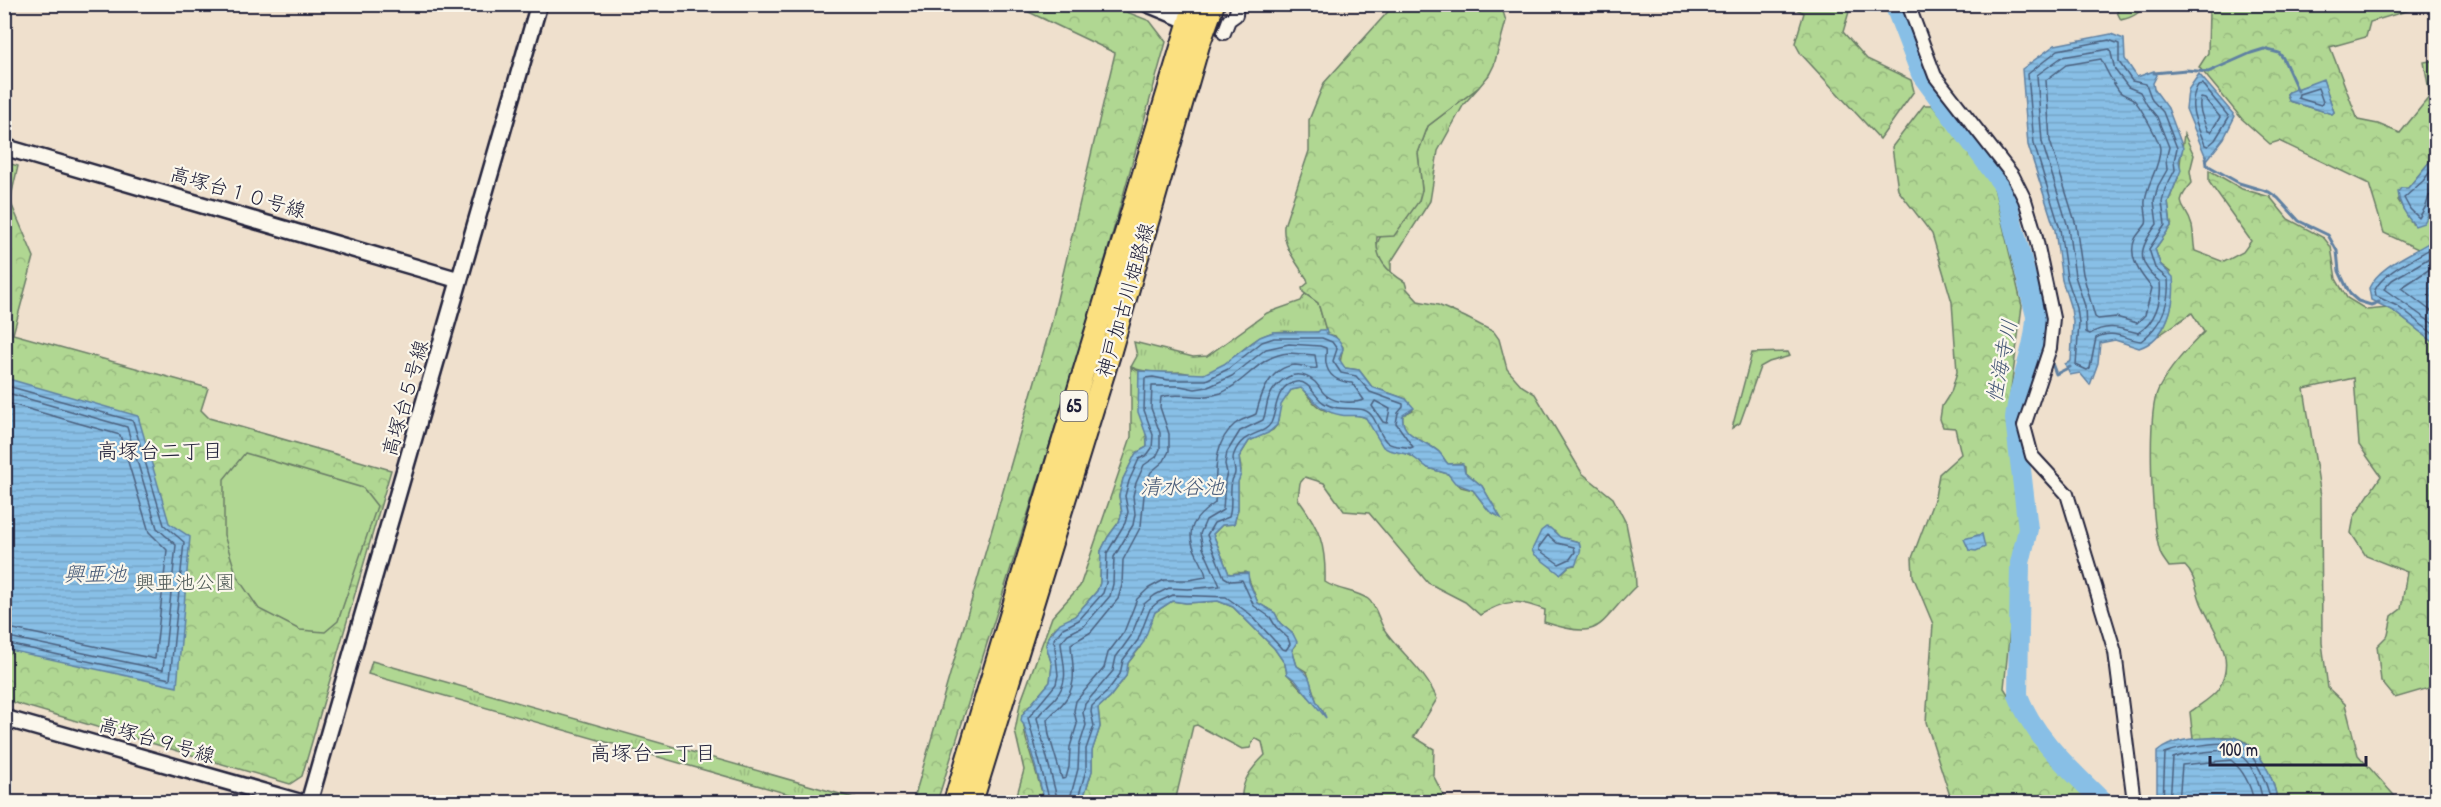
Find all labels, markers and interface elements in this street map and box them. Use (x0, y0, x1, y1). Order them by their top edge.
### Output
street label: 高塚台１０号線 (167, 159, 309, 224)
street label: 神戸加古川姫路線 (1089, 219, 1160, 380)
water label: 性海寺川 (1979, 317, 2024, 405)
street label: 高塚台５号線 (375, 336, 434, 459)
road number: 65 (1060, 391, 1088, 421)
district label: 高塚台二丁目 (97, 436, 223, 465)
water label: 清水谷池 (1140, 472, 1225, 501)
water label: 興亜池 (64, 559, 127, 588)
park label: 興亜池公園 (135, 568, 235, 595)
street label: 高塚台９号線 (96, 710, 219, 769)
scale bar (2210, 729, 2366, 767)
text: 100 m (2219, 737, 2258, 762)
district label: 高塚台一丁目 (590, 738, 716, 767)

